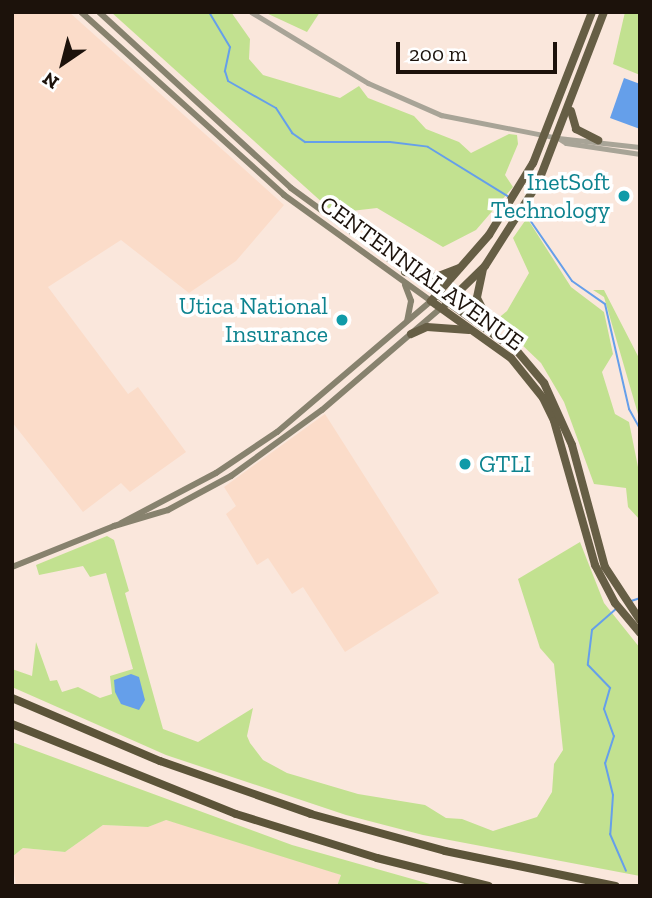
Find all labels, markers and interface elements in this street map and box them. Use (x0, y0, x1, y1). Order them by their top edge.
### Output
north arrow (28, 28, 98, 98)
scale bar (400, 28, 561, 72)
text: 200 m (409, 41, 467, 66)
text: N (38, 67, 63, 94)
place label: InetSoft Technology (491, 168, 610, 224)
marker: InetSoft Technology (616, 188, 632, 204)
street label: CENTENNIAL AVENUE (314, 189, 530, 357)
place label: Utica National Insurance (179, 292, 328, 348)
marker: Utica National Insurance (334, 312, 350, 328)
place label: GTLI (479, 450, 531, 478)
marker: GTLI (457, 456, 473, 472)

